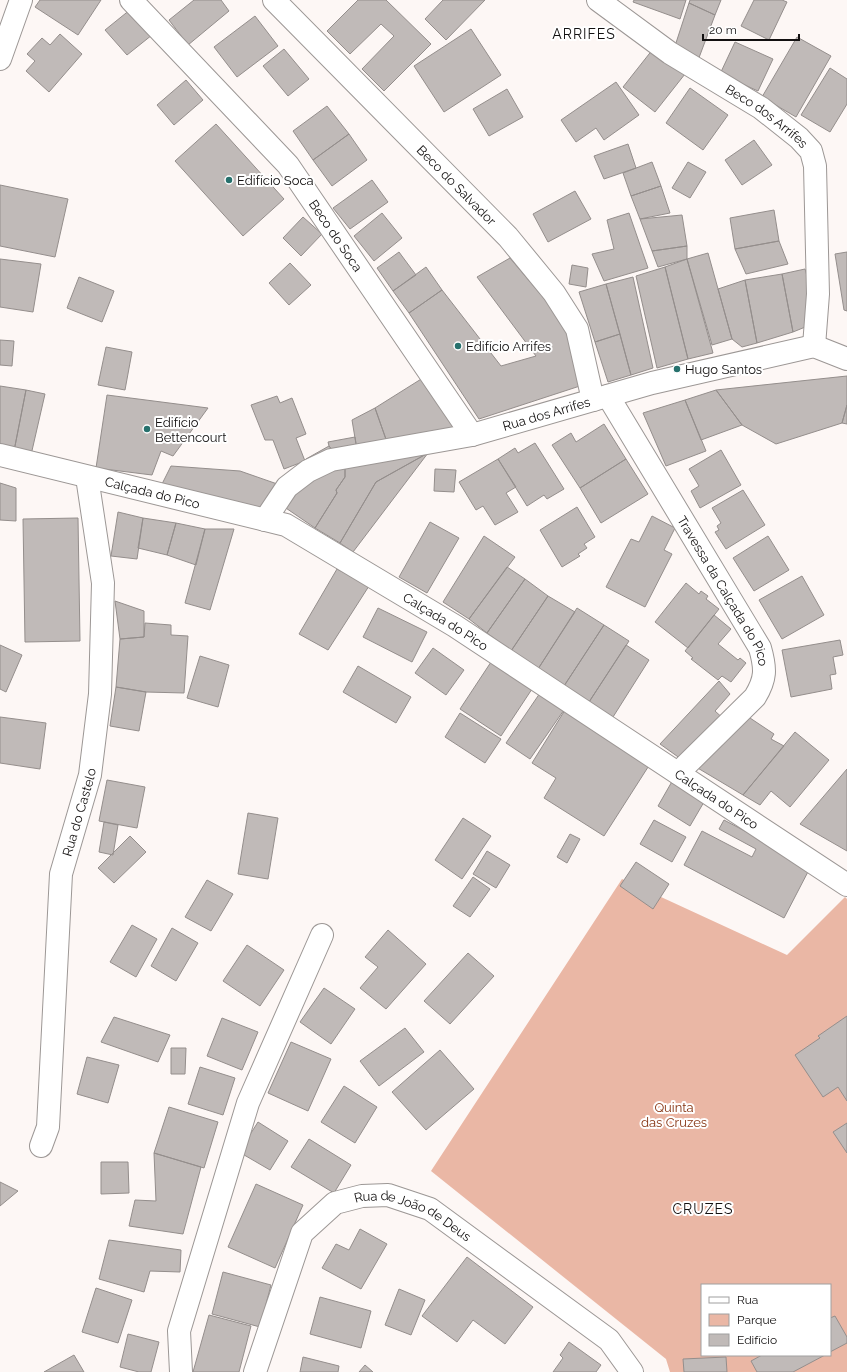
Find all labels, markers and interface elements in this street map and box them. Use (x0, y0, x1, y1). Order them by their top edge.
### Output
scale bar (703, 16, 799, 42)
text: 20 m (709, 23, 737, 37)
district label: ARRIFES (552, 26, 616, 42)
street label: Beco dos Arrifes (723, 81, 811, 151)
street label: Beco do Salvador (414, 142, 499, 229)
place label: Edifício Soca (237, 173, 314, 188)
marker: Edifício Soca (224, 175, 234, 185)
street label: Beco do Soca (306, 197, 365, 274)
place label: Edifício Arrifes (466, 339, 551, 354)
marker: Edifício Arrifes (453, 341, 463, 351)
place label: Hugo Santos (685, 362, 762, 377)
marker: Hugo Santos (672, 364, 682, 374)
street label: Rua dos Arrifes (501, 394, 592, 434)
place label: Edifício Bettencourt (155, 415, 227, 445)
marker: Edifício Bettencourt (142, 424, 152, 434)
street label: Calçada do Pico (103, 474, 202, 512)
street label: Travessa da Calçada do Pico (674, 513, 771, 667)
street label: Calçada do Pico (400, 590, 491, 654)
street label: Calçada do Pico (672, 766, 761, 833)
street label: Rua do Castelo (60, 767, 99, 858)
park label: Quinta das Cruzes (641, 1100, 707, 1130)
street label: Rua de João de Deus (353, 1188, 474, 1244)
district label: CRUZES (672, 1201, 734, 1217)
legend (701, 1284, 831, 1356)
text: Rua (737, 1293, 758, 1307)
text: Parque (737, 1313, 777, 1327)
text: Edifício (737, 1333, 777, 1347)

